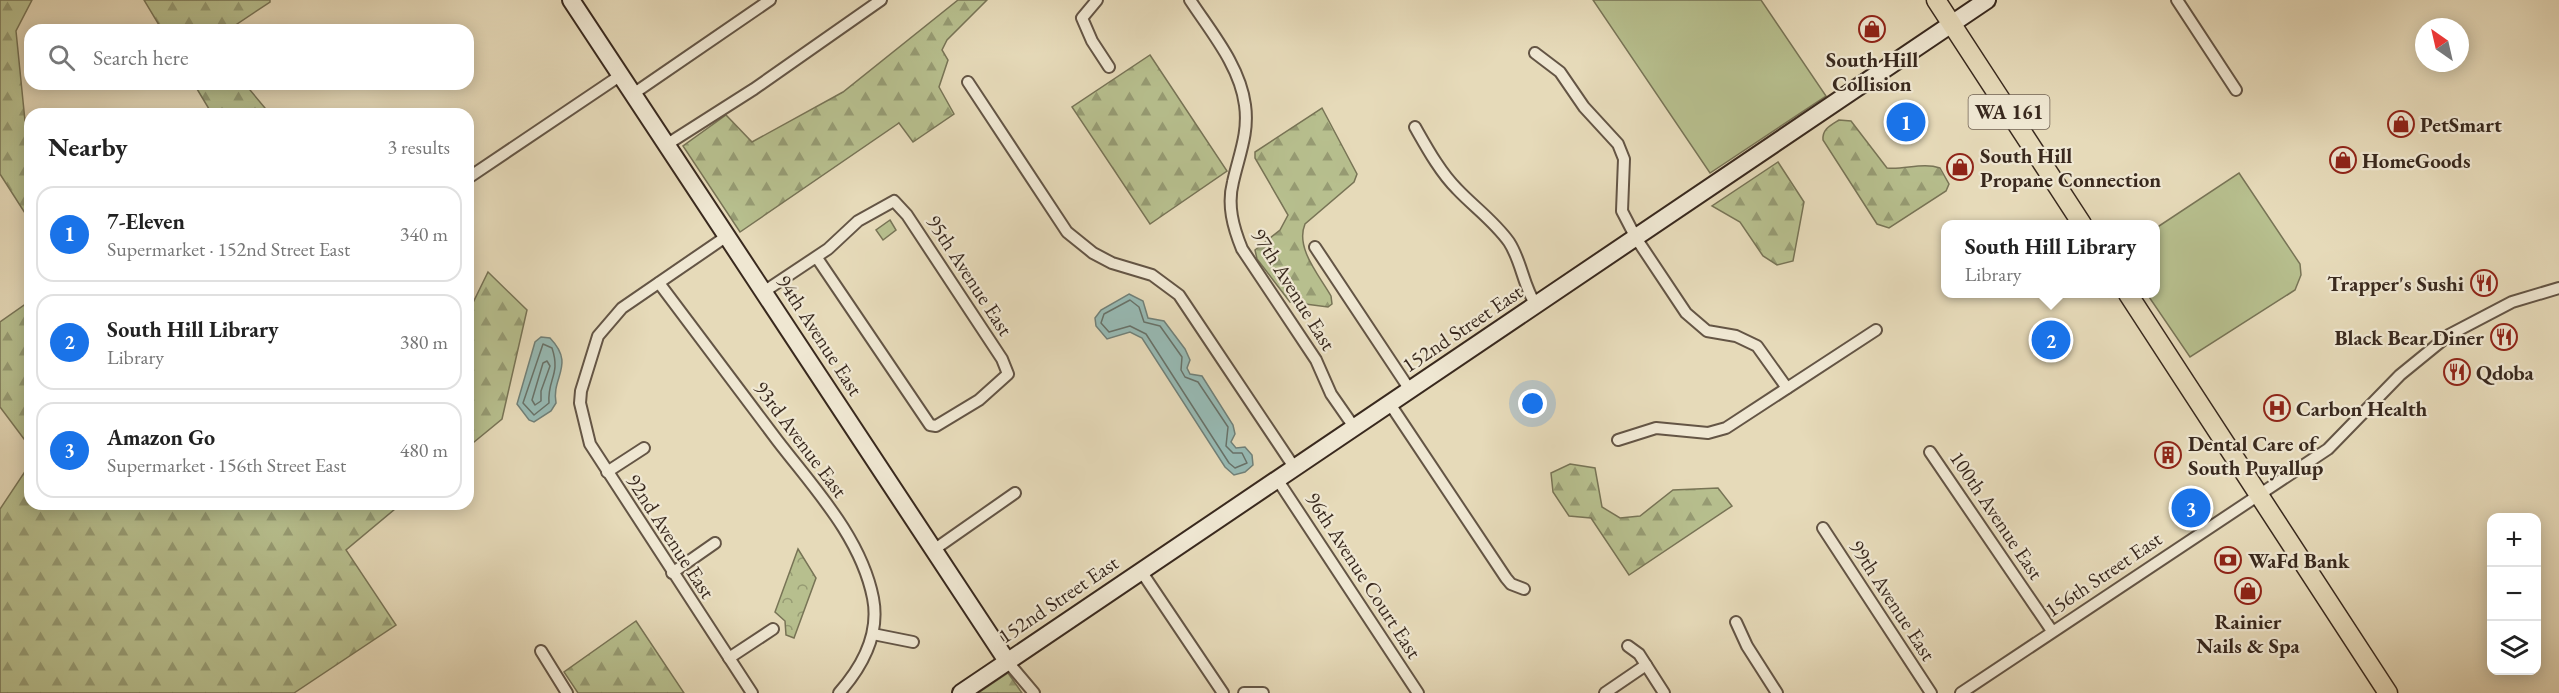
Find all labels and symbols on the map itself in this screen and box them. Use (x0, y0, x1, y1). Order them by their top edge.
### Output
shop icon: South Hill Collision (1857, 14, 1887, 44)
north arrow (2415, 18, 2469, 72)
place label: South Hill Collision (1826, 46, 1918, 97)
road number: WA 161 (1968, 95, 2050, 129)
pin: 1 (1886, 100, 1926, 144)
shop icon: PetSmart (2386, 109, 2416, 139)
place label: PetSmart (2420, 111, 2502, 138)
place label: South Hill Propane Connection (1980, 142, 2161, 193)
shop icon: HomeGoods (2328, 145, 2358, 175)
place label: HomeGoods (2362, 147, 2471, 174)
shop icon: South Hill Propane Connection (1945, 152, 1975, 182)
street label: 95th Avenue East (921, 209, 1019, 341)
street label: 97th Avenue East (1246, 223, 1343, 356)
restaurant icon: Trapper's Sushi (2469, 268, 2499, 298)
street label: 94th Avenue East (771, 269, 869, 401)
place label: Trapper's Sushi (2327, 270, 2464, 297)
street label: 152nd Street East (1397, 278, 1528, 378)
pin: 2 (2032, 318, 2070, 362)
restaurant icon: Black Bear Diner (2489, 322, 2519, 352)
place label: Black Bear Diner (2334, 324, 2484, 351)
restaurant icon: Qdoba (2442, 357, 2472, 387)
place label: Qdoba (2476, 359, 2535, 386)
street label: 93rd Avenue East (748, 375, 854, 503)
your location (1518, 389, 1547, 418)
hospital icon: Carbon Health (2262, 393, 2292, 423)
place label: Carbon Health (2296, 395, 2428, 422)
place label: Dental Care of South Puyallup (2188, 430, 2324, 481)
building icon: Dental Care of South Puyallup (2153, 440, 2183, 470)
street label: 100th Avenue East (1944, 446, 2050, 585)
street label: 92nd Avenue East (621, 468, 722, 604)
pin: 3 (2172, 486, 2210, 530)
street label: 96th Avenue Court East (1300, 487, 1428, 664)
street label: 156th Street East (2039, 525, 2167, 623)
street label: 99th Avenue East (1844, 534, 1942, 666)
bank icon: WaFd Bank (2213, 545, 2243, 575)
place label: WaFd Bank (2248, 547, 2350, 574)
street label: 152nd Street East (993, 549, 1124, 649)
shop icon: Rainier Nails & Spa (2233, 576, 2263, 606)
place label: Rainier Nails & Spa (2196, 608, 2300, 659)

